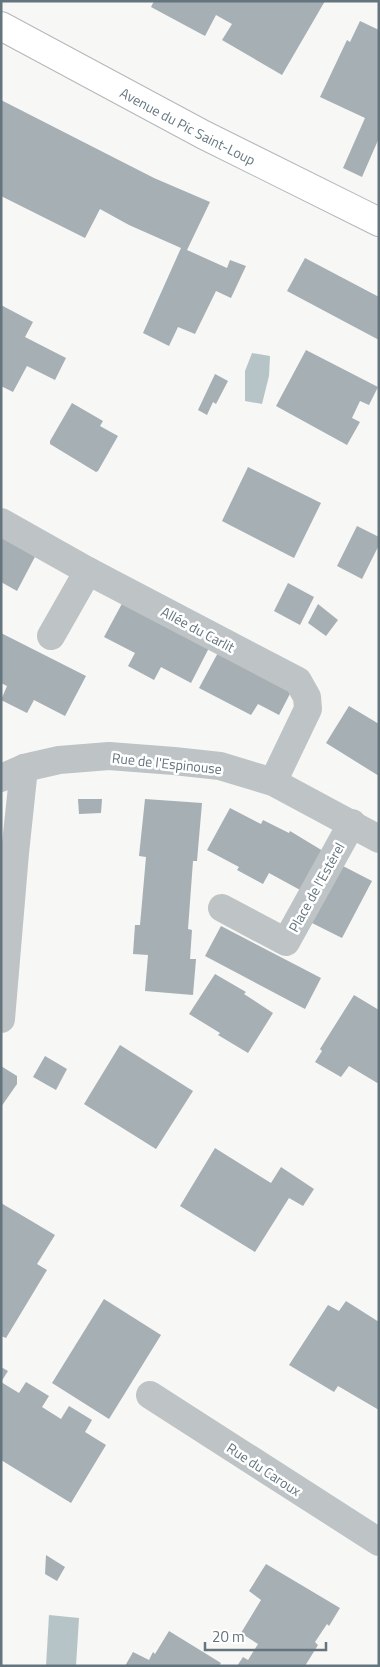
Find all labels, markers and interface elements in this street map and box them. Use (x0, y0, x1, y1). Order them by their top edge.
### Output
street label: Avenue du Pic Saint-Loup (117, 82, 259, 170)
street label: Allée du Carlit (157, 601, 239, 657)
street label: Rue de l'Espinouse (111, 747, 223, 779)
street label: Place de l'Estérel (283, 838, 349, 936)
street label: Rue du Caroux (223, 1437, 306, 1501)
scale bar (205, 1620, 326, 1652)
text: 20 m (212, 1625, 245, 1648)

